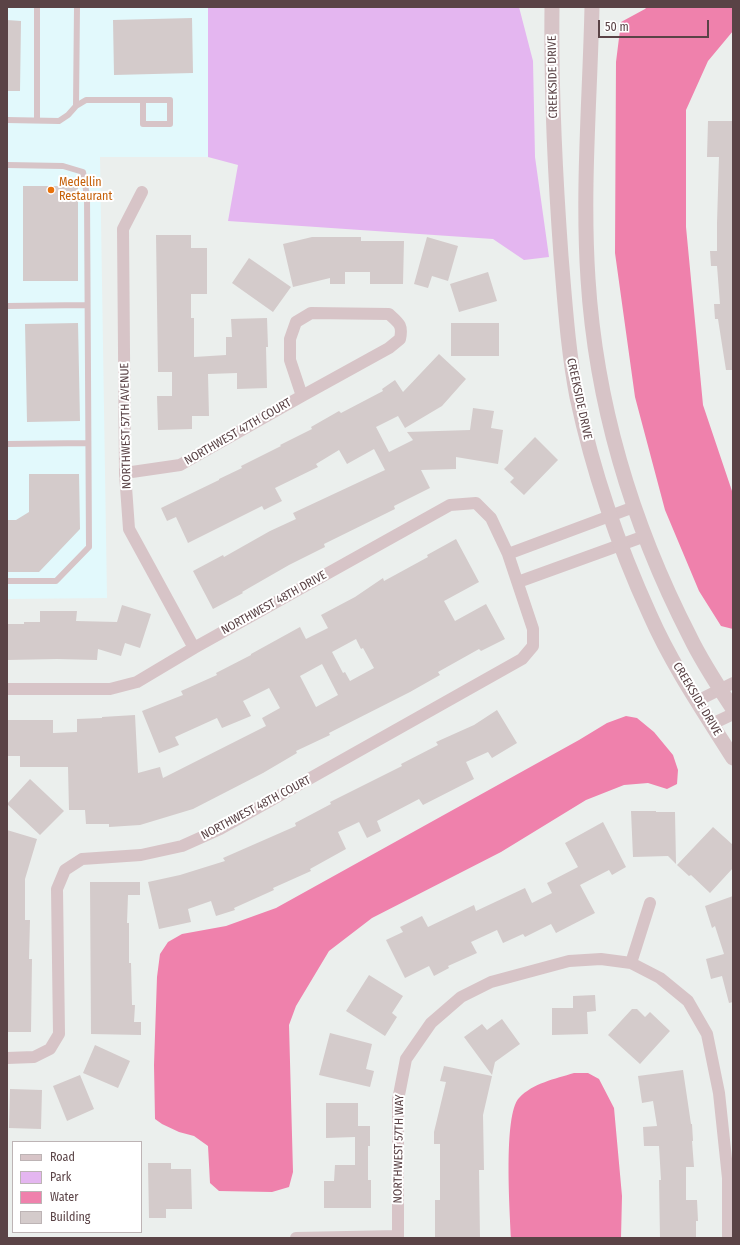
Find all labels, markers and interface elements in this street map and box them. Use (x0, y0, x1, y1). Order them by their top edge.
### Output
scale bar (600, 12, 711, 38)
text: 50 m (605, 20, 629, 34)
street label: CREEKSIDE DRIVE (545, 35, 561, 119)
place label: Medellin Restaurant (59, 176, 112, 204)
marker: Medellin Restaurant (46, 185, 56, 195)
street label: CREEKSIDE DRIVE (563, 357, 595, 441)
street label: NORTHWEST 57TH AVENUE (118, 363, 134, 489)
street label: NORTHWEST 47TH COURT (182, 396, 294, 468)
street label: NORTHWEST 48TH DRIVE (219, 568, 329, 638)
street label: CREEKSIDE DRIVE (669, 660, 725, 738)
street label: NORTHWEST 48TH COURT (199, 773, 313, 843)
street label: NORTHWEST 57TH WAY (391, 1094, 407, 1204)
legend (12, 1141, 142, 1233)
text: Road (50, 1150, 75, 1164)
text: Park (50, 1170, 71, 1184)
text: Water (50, 1190, 78, 1204)
text: Building (50, 1210, 90, 1224)

